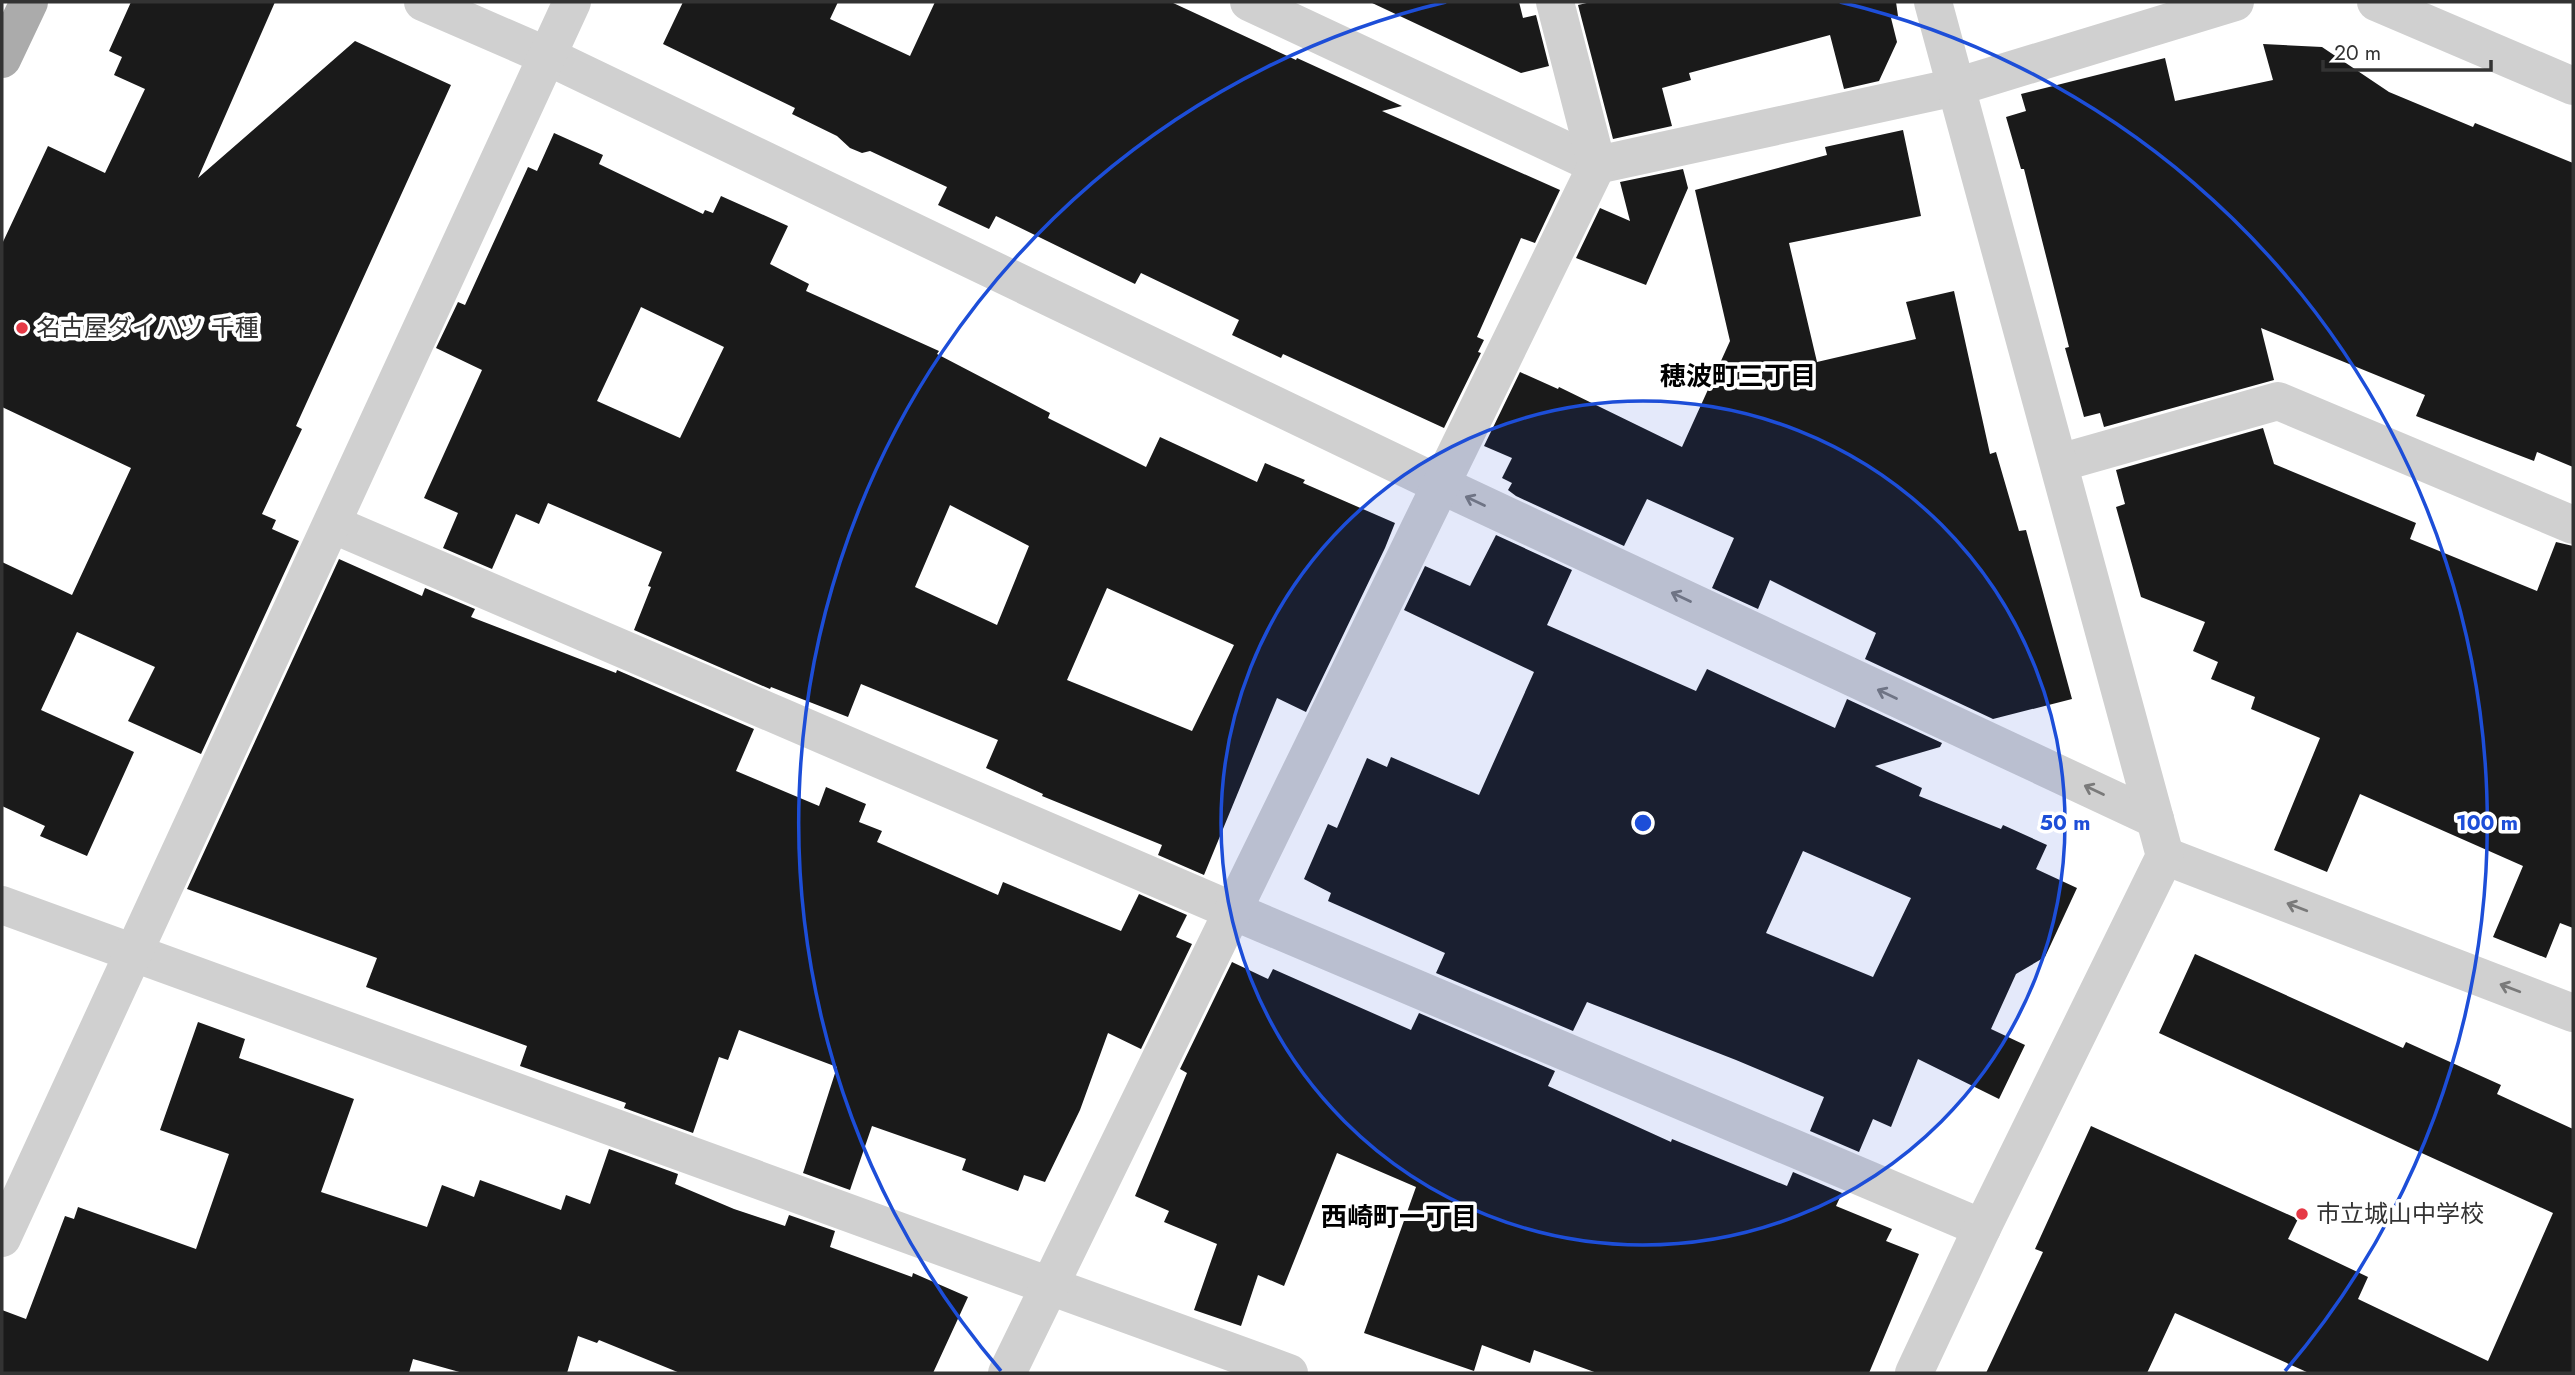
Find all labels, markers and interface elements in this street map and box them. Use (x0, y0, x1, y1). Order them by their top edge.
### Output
scale bar (2323, 28, 2491, 72)
text: 20 m (2334, 38, 2381, 68)
place label: 名古屋ダイハツ 千種 (36, 310, 259, 345)
marker: 名古屋ダイハツ 千種 (14, 320, 30, 336)
district label: 穂波町三丁目 (1660, 357, 1816, 395)
one-way arrow (1465, 494, 1487, 507)
one-way arrow (1671, 590, 1692, 603)
one-way arrow (1877, 687, 1899, 700)
one-way arrow (2084, 783, 2105, 796)
text: 50 m (2040, 808, 2090, 838)
text: 100 m (2456, 808, 2518, 838)
centre of rings (1631, 811, 1655, 835)
one-way arrow (2287, 899, 2309, 912)
one-way arrow (2499, 981, 2521, 994)
place label: 市立城山中学校 (2316, 1196, 2484, 1231)
district label: 西崎町一丁目 (1321, 1198, 1477, 1236)
marker: 市立城山中学校 (2294, 1206, 2310, 1222)

